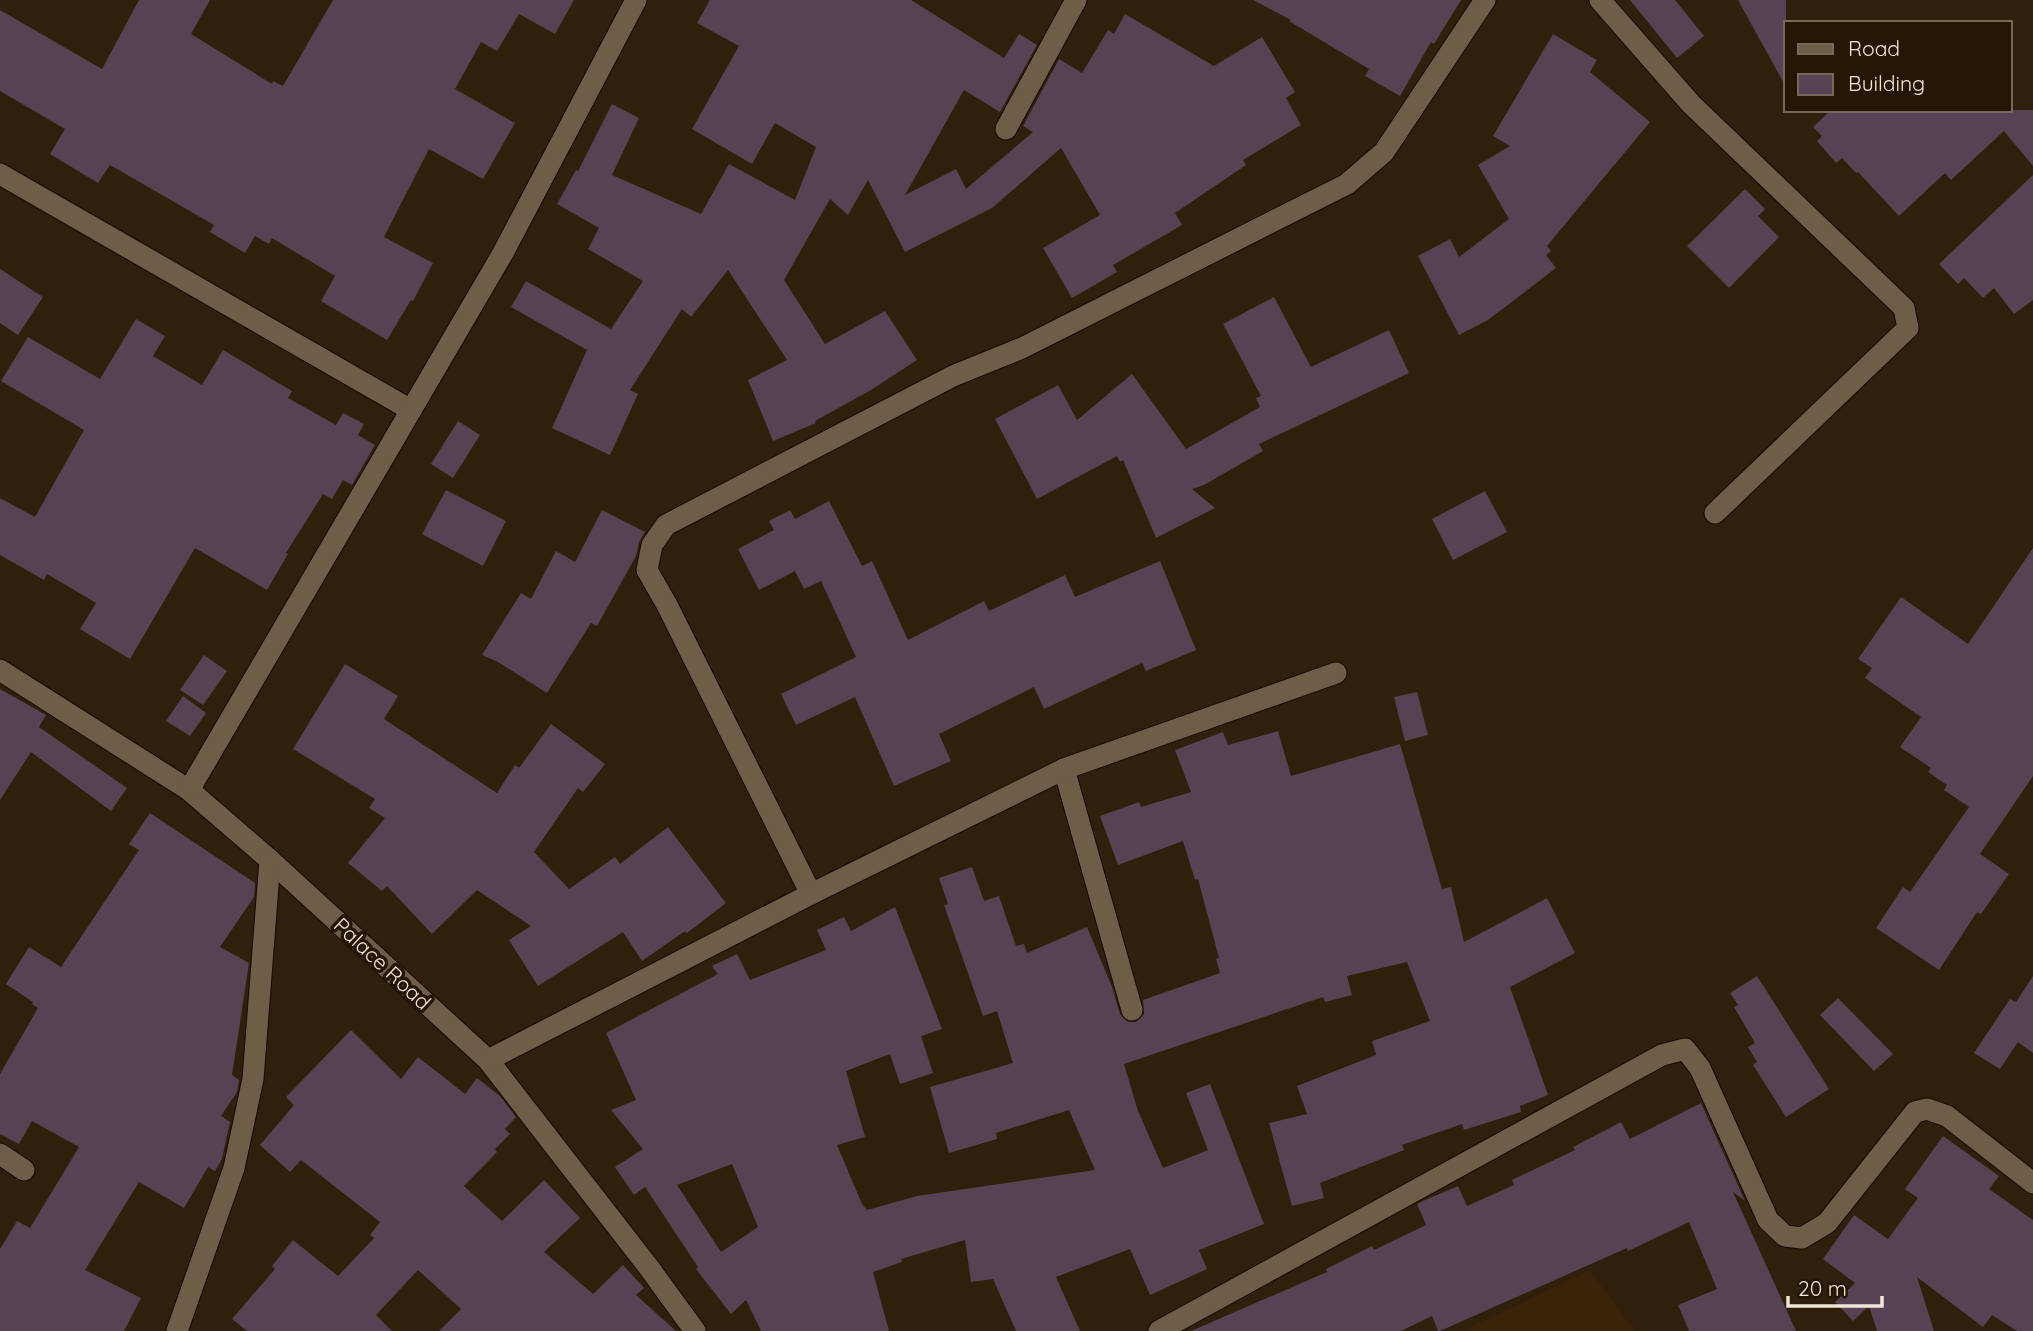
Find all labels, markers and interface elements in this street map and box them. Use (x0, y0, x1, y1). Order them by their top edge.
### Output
legend (1784, 21, 2012, 112)
text: Road (1848, 35, 1900, 61)
text: Building (1848, 70, 1925, 96)
street label: Palace Road (329, 912, 437, 1015)
scale bar (1788, 1264, 1882, 1308)
text: 20 m (1798, 1275, 1847, 1301)

